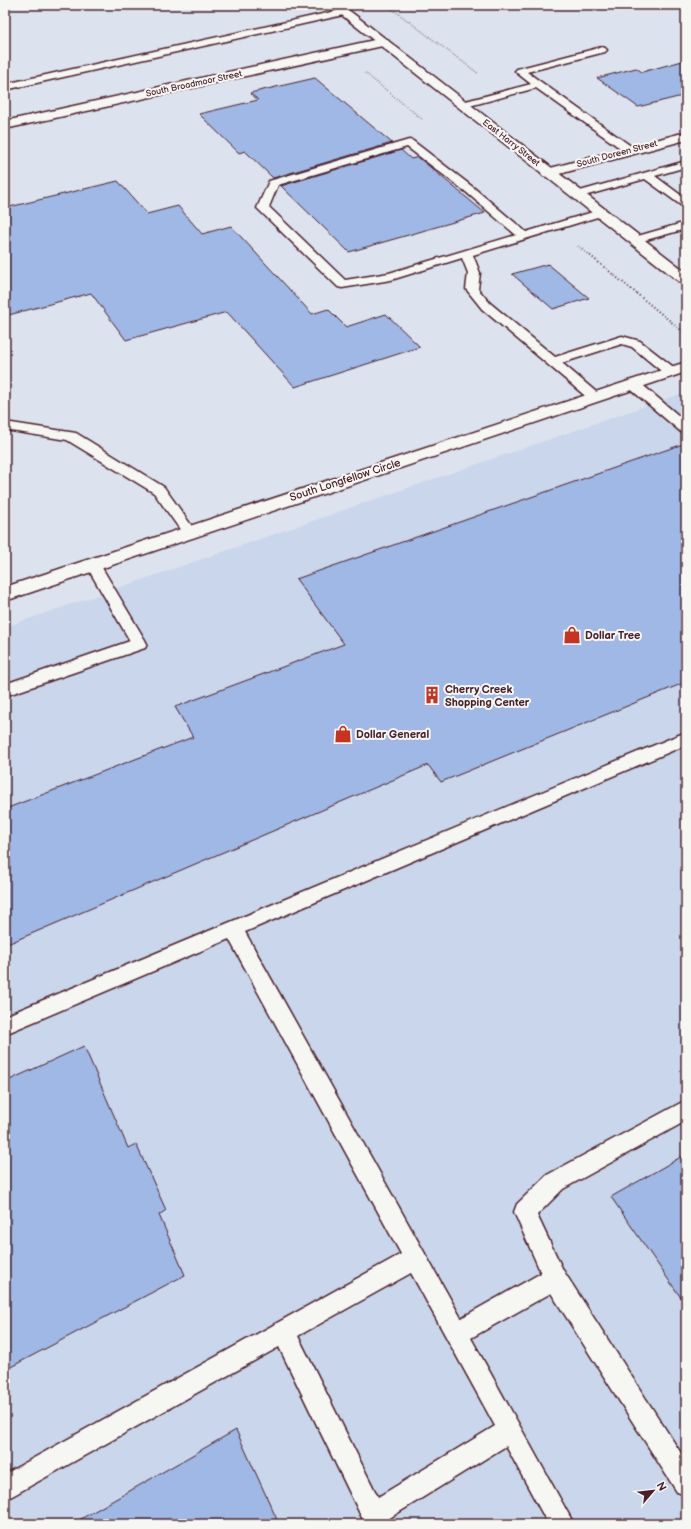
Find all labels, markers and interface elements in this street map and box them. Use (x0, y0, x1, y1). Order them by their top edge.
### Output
street label: South Broadmoor Street (145, 68, 243, 100)
street label: East Harry Street (480, 117, 542, 169)
street label: South Doreen Street (575, 138, 659, 170)
street label: South Longfellow Circle (288, 456, 403, 504)
shop icon: Dollar Tree (562, 625, 582, 645)
place label: Dollar Tree (585, 629, 640, 642)
place label: Cherry Creek Shopping Center (445, 683, 530, 709)
building icon: Cherry Creek Shopping Center (422, 685, 442, 705)
shop icon: Dollar General (333, 724, 353, 744)
place label: Dollar General (356, 728, 429, 741)
north arrow (633, 1471, 673, 1511)
text: N (654, 1480, 669, 1493)

